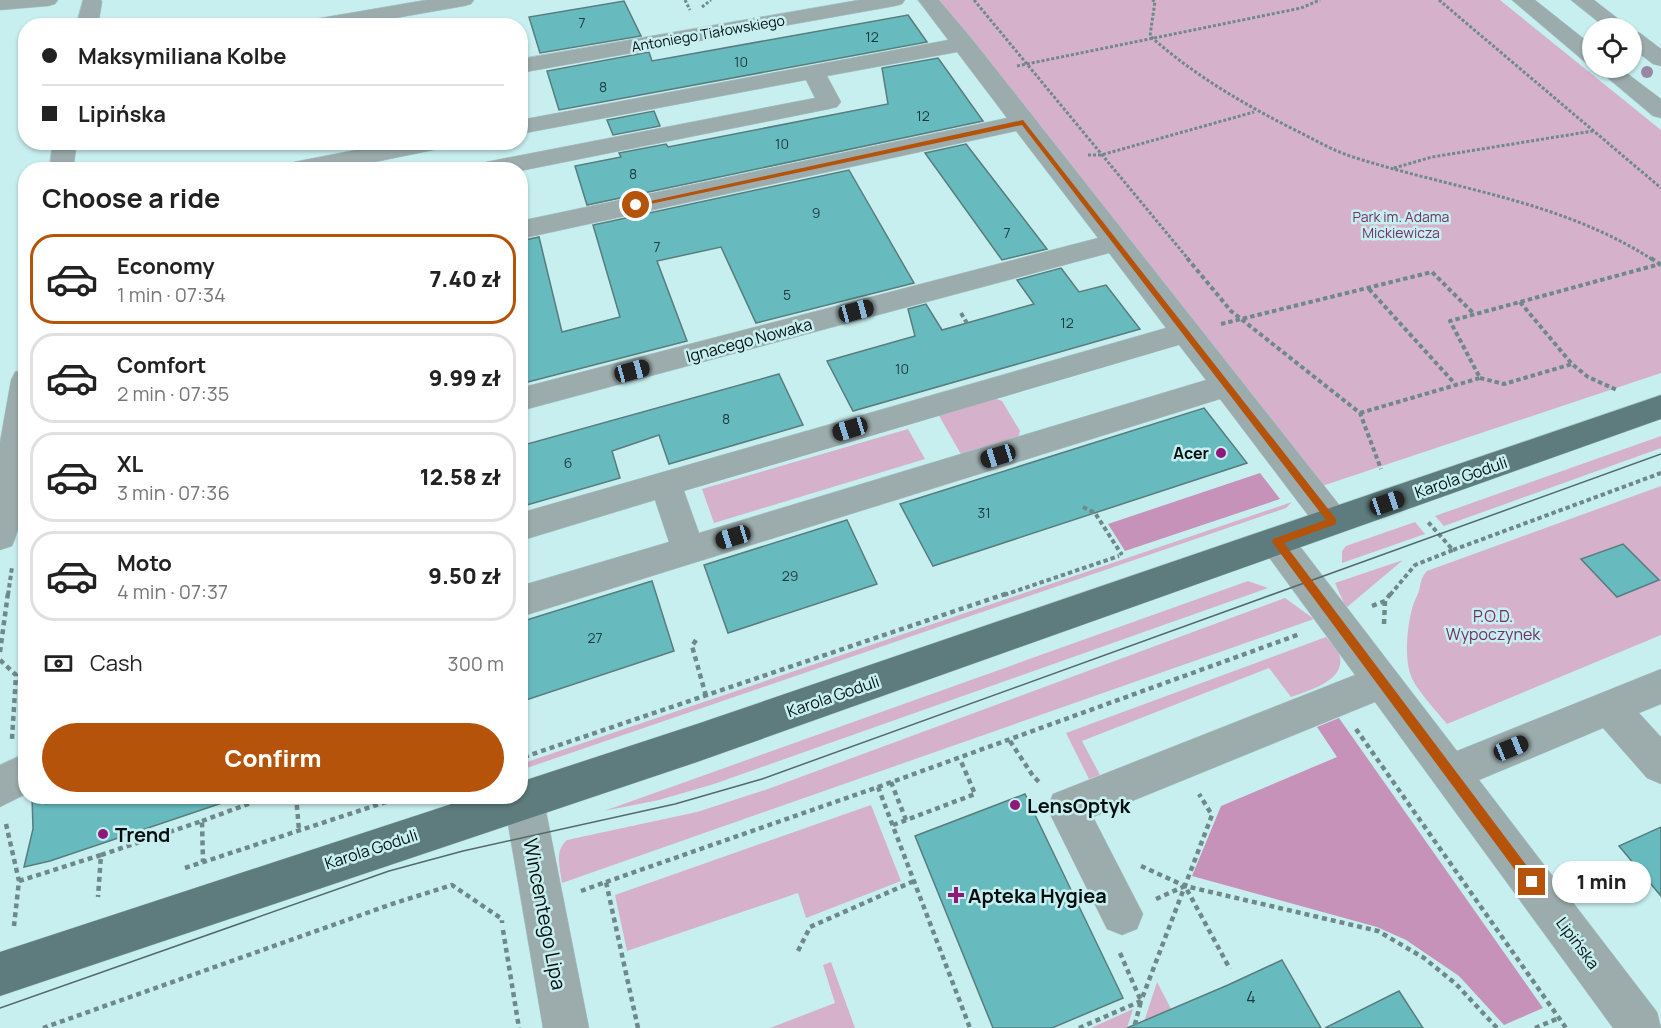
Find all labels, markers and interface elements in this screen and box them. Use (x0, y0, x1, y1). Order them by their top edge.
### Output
street label: Antoniego Tiałowskiego (630, 10, 786, 56)
house number: 7 (578, 13, 586, 32)
map controls (1582, 18, 1642, 78)
button: locate (1582, 18, 1642, 78)
house number: 12 (865, 27, 879, 46)
text: Maksymiliana Kolbe (78, 41, 287, 71)
house number: 10 (734, 52, 748, 71)
house number: 8 (599, 77, 607, 96)
text: Lipińska (78, 99, 166, 129)
house number: 12 (916, 106, 930, 125)
house number: 10 (775, 134, 789, 153)
house number: 8 (629, 164, 637, 183)
text: Choose a ride (42, 179, 220, 216)
route start (622, 191, 649, 218)
house number: 9 (812, 203, 820, 222)
park label: Park im. Adama Mickiewicza (1353, 207, 1449, 242)
house number: 7 (1003, 223, 1011, 242)
house number: 7 (653, 237, 661, 256)
text: Economy (117, 251, 215, 281)
icon: car (45, 252, 99, 306)
text: 7.40 zł (429, 264, 501, 294)
text: 1 min · 07:34 (117, 281, 226, 308)
house number: 5 (783, 285, 791, 304)
car (836, 298, 876, 324)
street label: Ignacego Nowaka (684, 313, 814, 367)
house number: 12 (1060, 313, 1074, 332)
text: Comfort (117, 350, 206, 380)
icon: car (45, 351, 99, 405)
car (612, 358, 652, 384)
house number: 10 (895, 359, 909, 378)
text: 9.99 zł (429, 363, 501, 393)
text: 2 min · 07:35 (117, 380, 229, 407)
house number: 8 (722, 409, 730, 428)
car (830, 415, 870, 443)
car (978, 442, 1018, 470)
place label: Acer (1173, 442, 1209, 464)
marker: Acer (1214, 446, 1228, 460)
text: XL (117, 449, 143, 479)
icon: car (45, 450, 99, 504)
street label: Karola Goduli (1412, 451, 1510, 503)
house number: 6 (564, 453, 572, 472)
text: 12.58 zł (420, 462, 501, 492)
text: 3 min · 07:36 (117, 479, 230, 506)
car (1367, 489, 1407, 517)
house number: 31 (977, 503, 991, 522)
car (713, 523, 753, 551)
text: Moto (117, 548, 172, 578)
icon: car (45, 549, 99, 603)
text: 9.50 zł (428, 561, 501, 591)
house number: 29 (782, 566, 798, 585)
text: 4 min · 07:37 (117, 578, 228, 605)
park label: P.O.D. Wypoczynek (1446, 605, 1541, 645)
house number: 27 (587, 628, 603, 647)
icon: cash (42, 647, 75, 680)
text: Cash (90, 648, 143, 678)
text: 300 m (448, 650, 504, 677)
street label: Karola Goduli (784, 670, 882, 722)
button: Confirm (42, 723, 504, 792)
car (1491, 733, 1531, 763)
place label: LensOptyk (1027, 792, 1132, 819)
marker: LensOptyk (1008, 798, 1022, 812)
place label: Trend (115, 821, 170, 848)
street label: Karola Goduli (322, 824, 420, 874)
marker: Trend (96, 827, 110, 841)
street label: Wincentego Lipa (517, 836, 573, 992)
callout: 1 min (1553, 861, 1652, 903)
route end (1518, 868, 1545, 895)
text: 1 min (1576, 868, 1627, 895)
place label: Apteka Hygiea (968, 882, 1107, 909)
marker: Apteka Hygiea (949, 888, 963, 902)
street label: Lipińska (1551, 912, 1605, 974)
house number: 4 (1246, 986, 1256, 1008)

